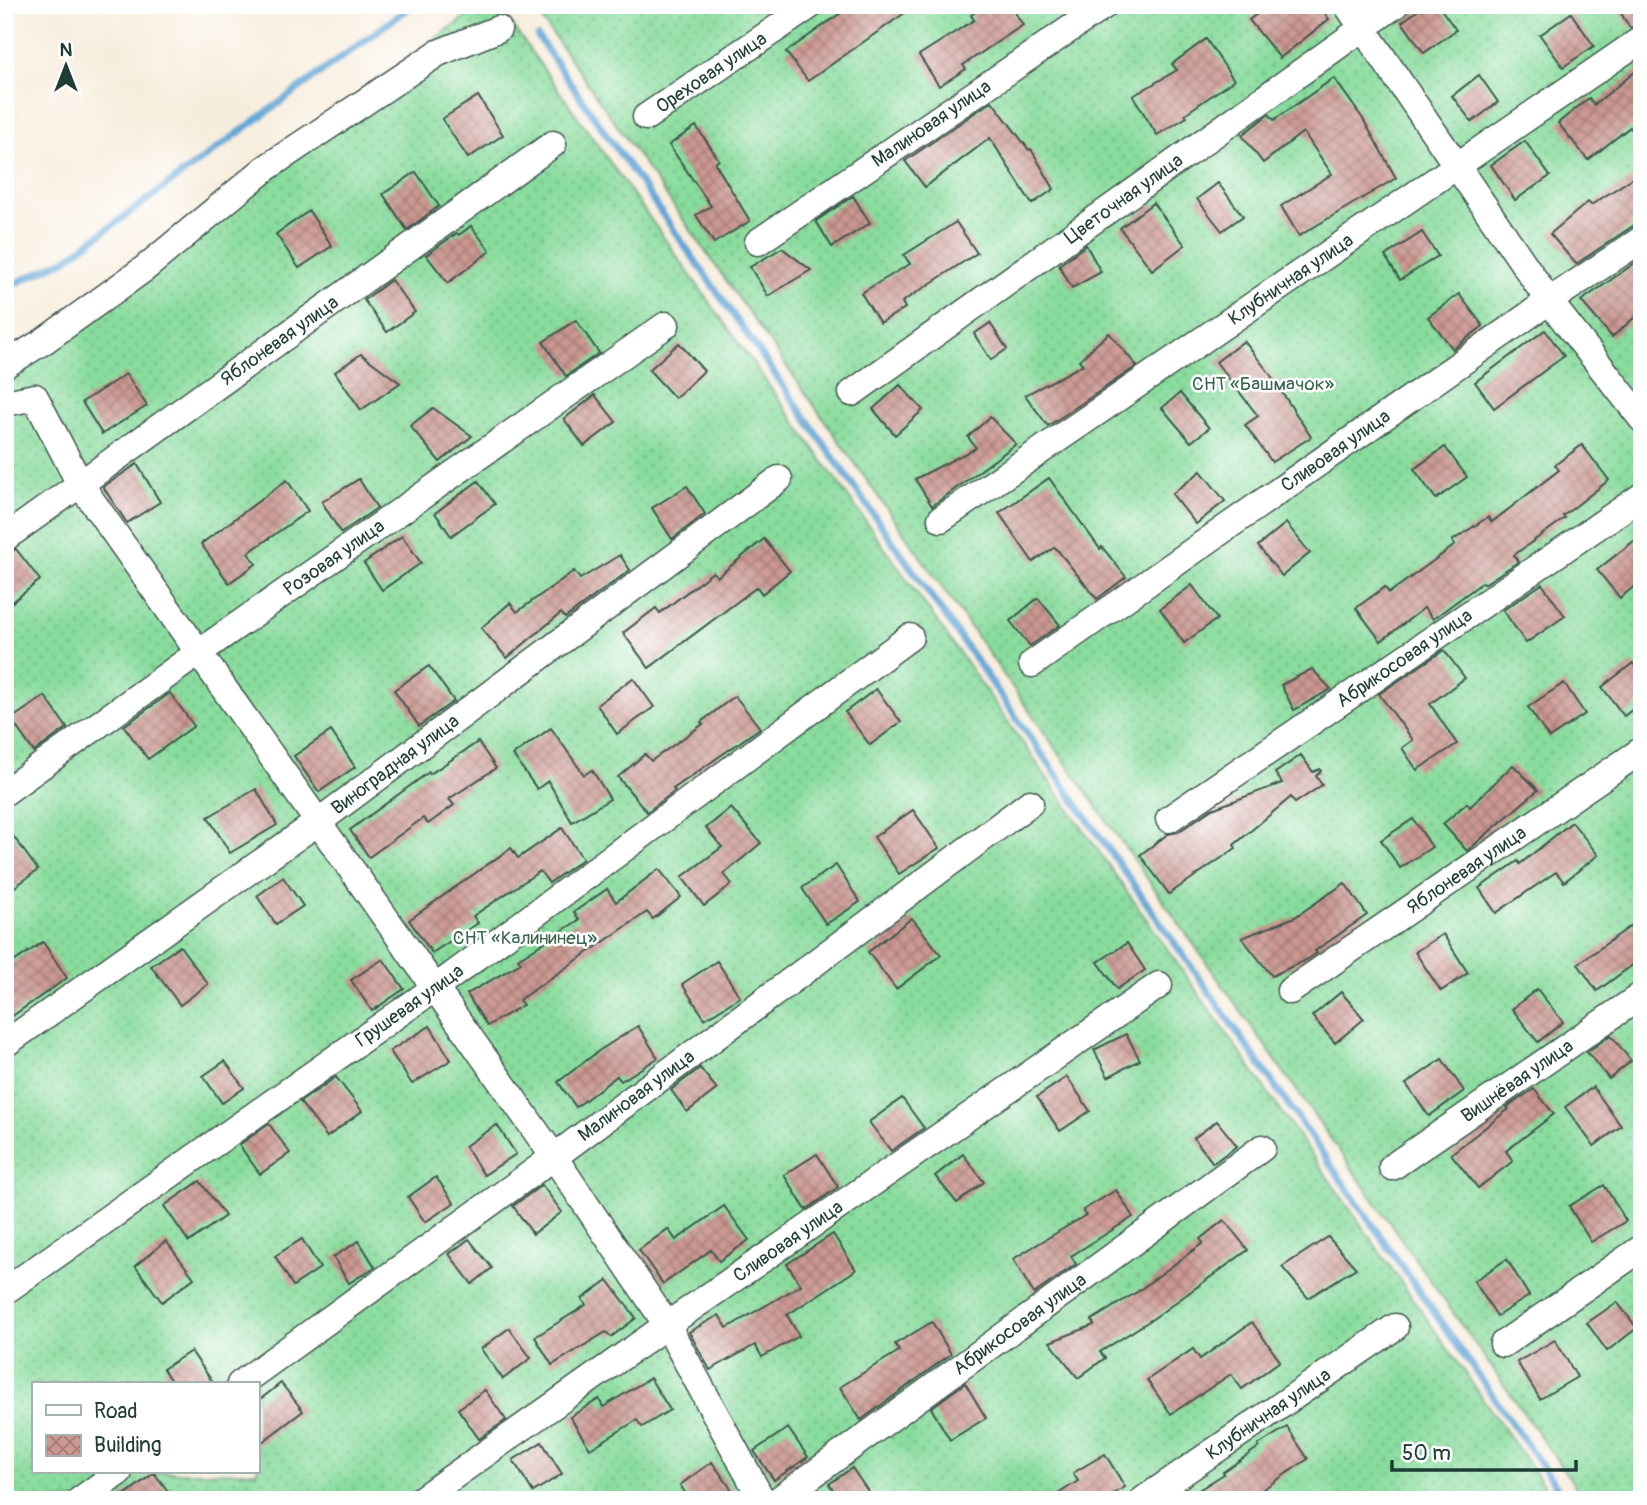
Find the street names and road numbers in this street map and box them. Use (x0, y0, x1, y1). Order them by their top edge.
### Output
street label: Ореховая улица (651, 26, 772, 119)
street label: Малиновая улица (867, 74, 996, 173)
street label: Цветочная улица (1060, 148, 1188, 249)
street label: Клубничная улица (1224, 228, 1358, 331)
street label: Яблоневая улица (216, 290, 343, 391)
street label: Сливовая улица (1276, 404, 1395, 498)
street label: Розовая улица (279, 514, 389, 601)
street label: Абрикосовая улица (1332, 603, 1477, 713)
street label: Виноградная улица (327, 709, 464, 820)
street label: Яблоневая улица (1402, 821, 1531, 919)
street label: Грушевая улица (351, 959, 469, 1052)
street label: Вишнёвая улица (1456, 1034, 1578, 1128)
street label: Малиновая улица (573, 1045, 699, 1147)
street label: Сливовая улица (729, 1195, 848, 1288)
street label: Абрикосовая улица (948, 1268, 1091, 1381)
street label: Клубничная улица (1201, 1363, 1336, 1465)

